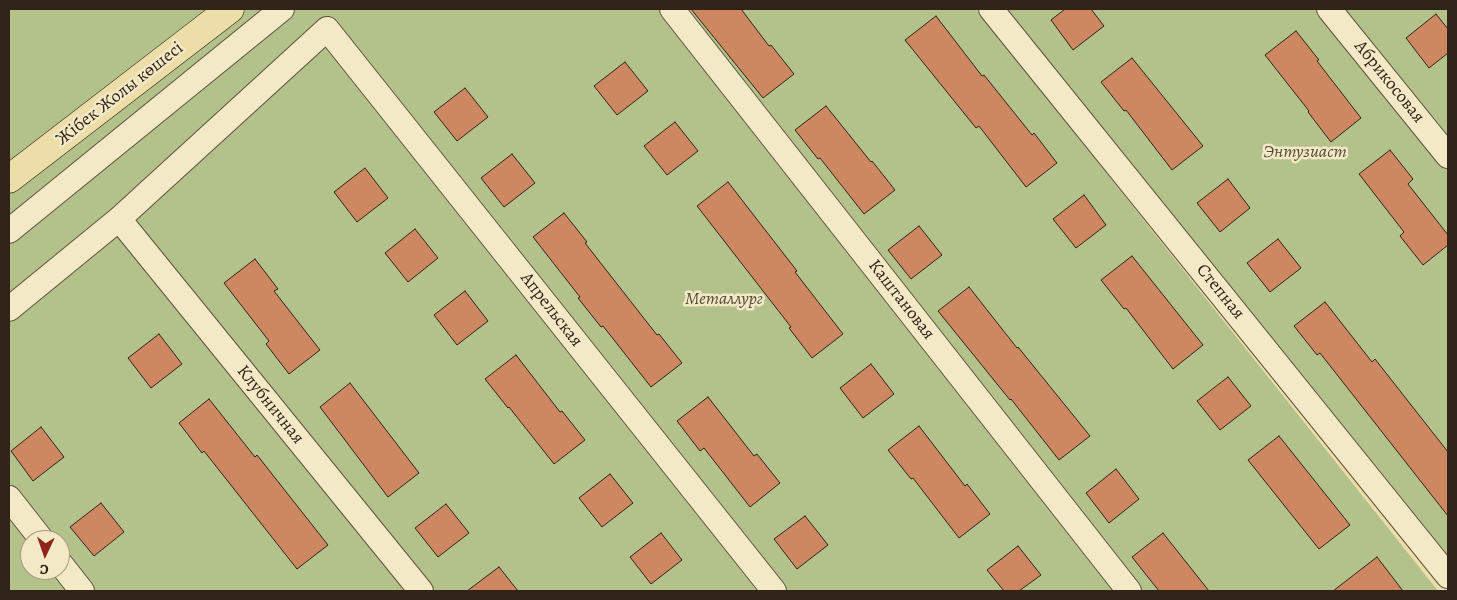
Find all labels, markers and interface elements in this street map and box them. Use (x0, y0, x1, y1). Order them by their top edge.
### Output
street label: Абрикосовая (1349, 36, 1429, 128)
street label: Жібек Жолы көшесі (52, 38, 188, 150)
park label: Энтузиаст (1263, 142, 1347, 164)
street label: Каштановая (863, 256, 939, 344)
street label: Степная (1191, 260, 1249, 324)
street label: Апрельская (515, 268, 587, 352)
park label: Металлург (685, 289, 763, 311)
street label: Клубничная (232, 361, 308, 449)
north arrow (20, 530, 70, 580)
text: С (39, 560, 49, 579)

